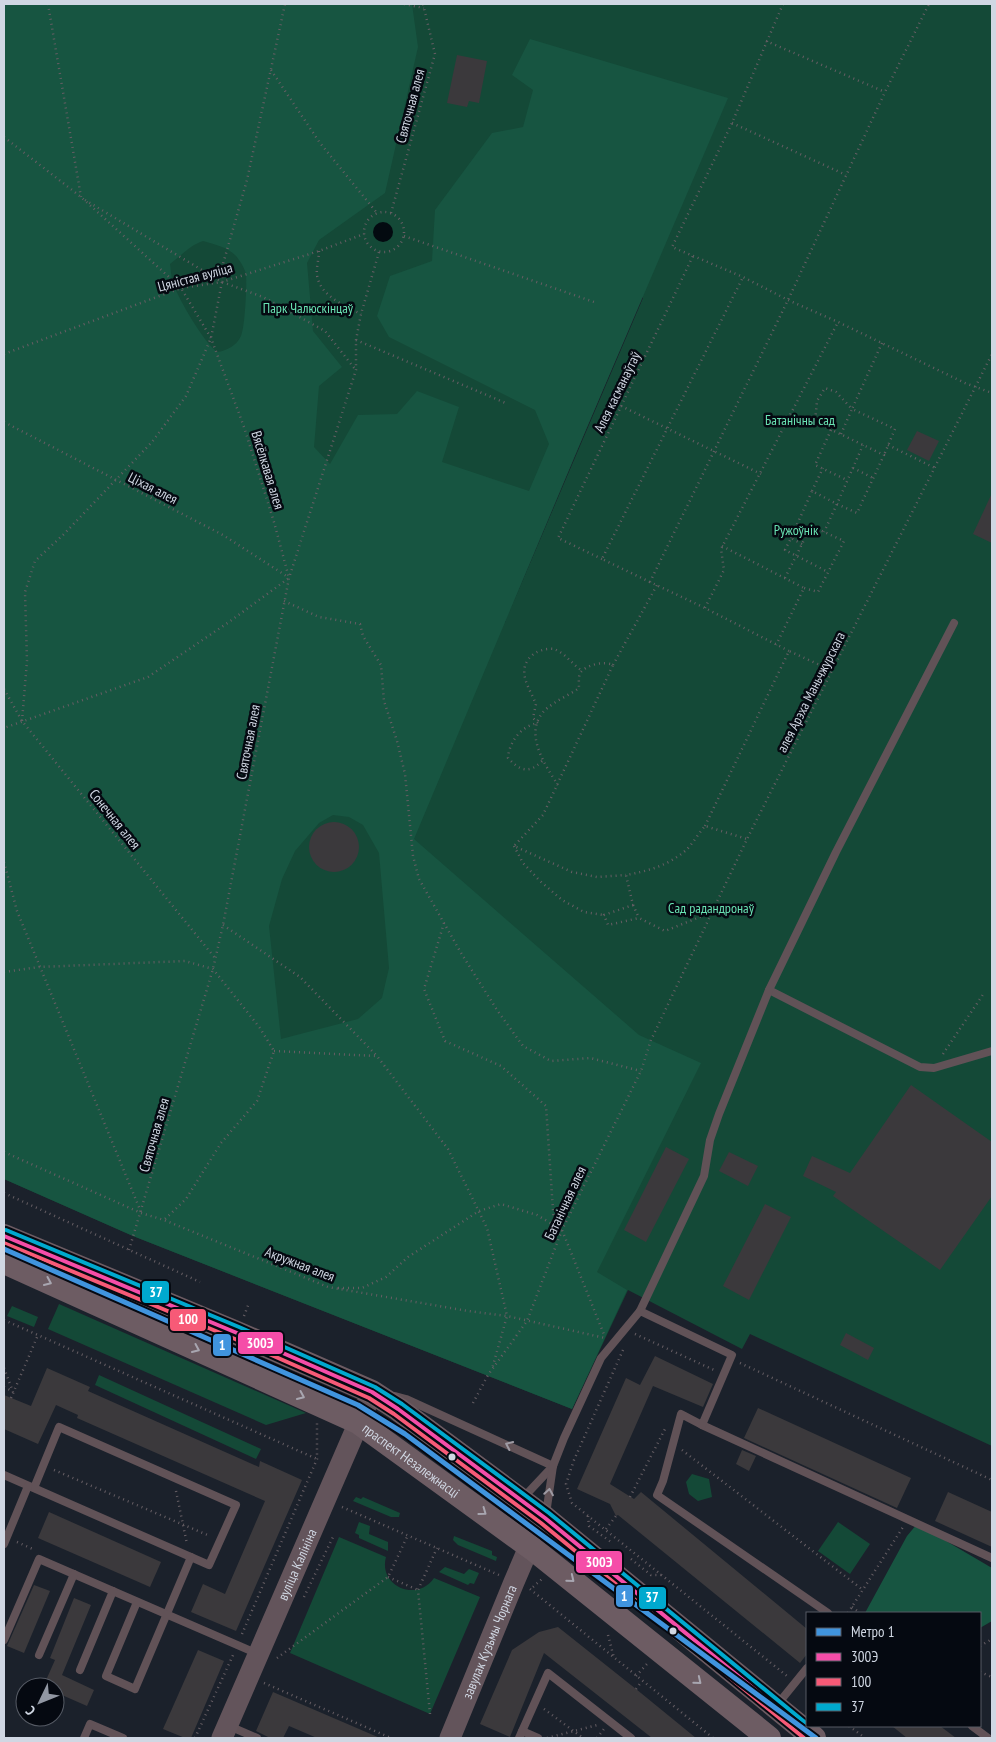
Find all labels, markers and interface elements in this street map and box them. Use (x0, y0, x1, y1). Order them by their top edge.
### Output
street label: Святочная алея (391, 67, 429, 145)
street label: Цяністая вуліца (156, 258, 234, 296)
park label: Парк Чалюскінцаў (263, 299, 354, 317)
street label: Алея касманаўтаў (590, 348, 645, 435)
park label: Батанічны сад (765, 411, 835, 429)
street label: Вясёлкавая алея (248, 429, 288, 511)
street label: Ціхая алея (125, 468, 181, 508)
park label: Ружоўнік (774, 521, 819, 539)
street label: алея Арэха Маньчжурскага (773, 629, 849, 755)
street label: Святочная алея (232, 703, 264, 781)
street label: Сонечная алея (85, 785, 145, 853)
park label: Сад радандронаў (668, 899, 755, 917)
street label: Святочная алея (135, 1096, 173, 1174)
street label: Батанічная алея (540, 1163, 590, 1243)
street label: Акружная алея (263, 1242, 337, 1286)
one-way arrow (43, 1276, 52, 1287)
line badge: 37 (141, 1280, 170, 1304)
text: 37 (149, 1283, 163, 1301)
line badge: 100 (169, 1308, 207, 1332)
text: 100 (178, 1310, 198, 1328)
line badge: 300Э (237, 1331, 284, 1355)
line badge: 1 (212, 1333, 232, 1357)
text: 300Э (247, 1334, 274, 1352)
text: 1 (219, 1336, 225, 1354)
one-way arrow (191, 1342, 200, 1353)
one-way arrow (295, 1389, 304, 1399)
street label: праспект Незалежнасці (359, 1419, 463, 1502)
one-way arrow (505, 1441, 514, 1452)
unlabelled marker (447, 1452, 457, 1462)
one-way arrow (543, 1488, 554, 1496)
one-way arrow (477, 1506, 487, 1515)
street label: вуліца Калініна (274, 1526, 321, 1603)
line badge: 300Э (575, 1550, 623, 1574)
text: 300Э (586, 1553, 613, 1571)
one-way arrow (565, 1574, 574, 1582)
street label: завулак Кузьмы Чорнага (458, 1582, 521, 1701)
line badge: 1 (615, 1584, 634, 1608)
line badge: 37 (638, 1586, 667, 1610)
text: 1 (621, 1587, 627, 1605)
text: 37 (645, 1588, 659, 1606)
legend (806, 1612, 981, 1727)
text: Метро 1 (851, 1622, 895, 1641)
unlabelled marker (668, 1626, 678, 1636)
text: 300Э (851, 1647, 878, 1666)
text: 100 (851, 1672, 872, 1691)
one-way arrow (692, 1675, 701, 1683)
north arrow (15, 1677, 65, 1727)
text: 37 (851, 1697, 865, 1716)
text: С (21, 1702, 39, 1719)

